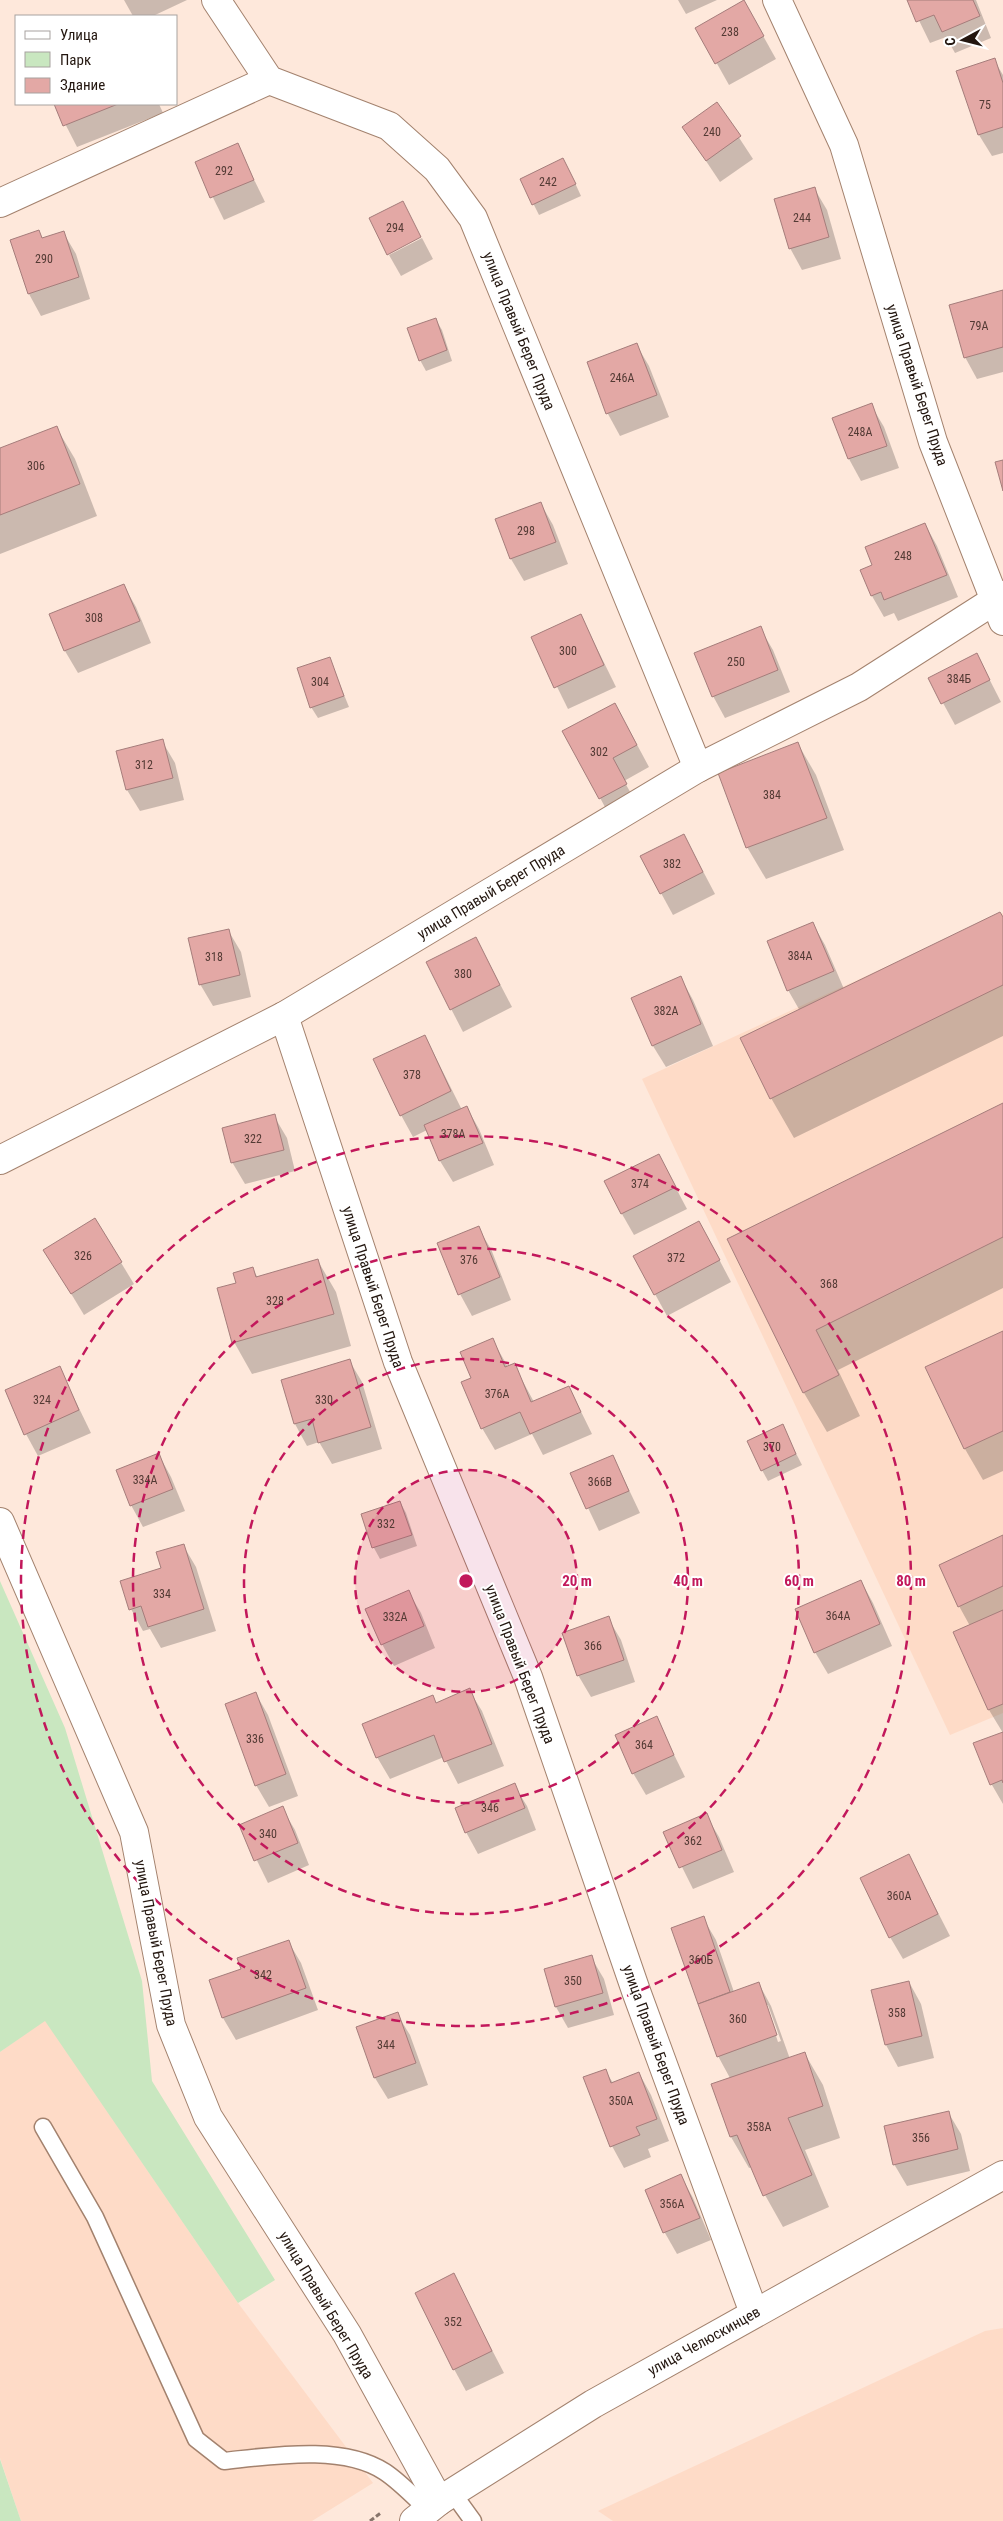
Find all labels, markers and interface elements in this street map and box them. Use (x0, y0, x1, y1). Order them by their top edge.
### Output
legend (15, 15, 178, 105)
north arrow (938, 15, 988, 65)
house number: 238 (721, 25, 739, 39)
text: Улица (60, 26, 98, 44)
text: С (942, 37, 959, 47)
text: Парк (60, 51, 91, 69)
text: Здание (60, 76, 105, 94)
house number: 75 (979, 98, 991, 112)
house number: 240 (703, 125, 721, 139)
house number: 292 (215, 164, 233, 178)
house number: 242 (539, 175, 557, 189)
house number: 244 (793, 211, 811, 225)
house number: 294 (386, 221, 404, 235)
street label: улица Правый Берег Пруда (479, 249, 559, 413)
house number: 290 (35, 252, 53, 266)
street label: улица Правый Берег Пруда (882, 302, 952, 468)
house number: 79А (970, 319, 988, 333)
house number: 246А (610, 371, 634, 385)
house number: 248А (848, 425, 872, 439)
house number: 306 (27, 459, 45, 473)
house number: 298 (517, 524, 535, 538)
house number: 248 (894, 549, 912, 563)
house number: 308 (85, 611, 103, 625)
house number: 300 (559, 644, 577, 658)
house number: 250 (727, 655, 745, 669)
house number: 384Б (947, 672, 972, 686)
house number: 304 (311, 675, 329, 689)
house number: 302 (590, 745, 608, 759)
house number: 312 (135, 758, 153, 772)
house number: 384 (763, 788, 781, 802)
street label: улица Правый Берег Пруда (414, 841, 568, 943)
house number: 382 (663, 857, 681, 871)
house number: 384А (788, 949, 812, 963)
house number: 318 (205, 950, 223, 964)
house number: 380 (454, 967, 472, 981)
house number: 382А (654, 1004, 678, 1018)
house number: 378 (403, 1068, 421, 1082)
house number: 378А (441, 1127, 465, 1141)
house number: 322 (244, 1132, 262, 1146)
house number: 374 (631, 1177, 649, 1191)
street label: улица Правый Берег Пруда (338, 1204, 408, 1370)
house number: 326 (74, 1249, 92, 1263)
house number: 372 (667, 1251, 685, 1265)
house number: 376 (460, 1253, 478, 1267)
house number: 368 (820, 1277, 838, 1291)
house number: 328 (266, 1294, 284, 1308)
house number: 376А (485, 1387, 509, 1401)
house number: 324 (33, 1393, 51, 1407)
house number: 330 (315, 1393, 333, 1407)
house number: 370 (763, 1440, 781, 1454)
house number: 334А (133, 1473, 157, 1487)
house number: 366В (588, 1475, 612, 1489)
house number: 332 (377, 1517, 395, 1531)
centre of rings (457, 1572, 475, 1590)
text: 20 m (562, 1572, 592, 1590)
text: 40 m (673, 1572, 703, 1590)
text: 60 m (784, 1572, 814, 1590)
text: 80 m (896, 1572, 926, 1590)
street label: улица Правый Берег Пруда (481, 1582, 559, 1746)
house number: 334 (153, 1587, 171, 1601)
house number: 364А (826, 1609, 850, 1623)
house number: 332А (383, 1610, 407, 1624)
house number: 366 (584, 1639, 602, 1653)
house number: 336 (246, 1732, 264, 1746)
house number: 364 (635, 1738, 653, 1752)
house number: 346 (481, 1801, 499, 1815)
house number: 340 (259, 1827, 277, 1841)
house number: 362 (684, 1834, 702, 1848)
street label: улица Правый Берег Пруда (131, 1858, 181, 2028)
house number: 360А (887, 1889, 911, 1903)
house number: 360Б (689, 1953, 714, 1967)
street label: улица Правый Берег Пруда (619, 1963, 693, 2127)
house number: 342 (254, 1968, 272, 1982)
house number: 350 (564, 1974, 582, 1988)
house number: 358 (888, 2006, 906, 2020)
house number: 360 (729, 2012, 747, 2026)
house number: 344 (377, 2038, 395, 2052)
house number: 350А (609, 2094, 633, 2108)
house number: 358А (747, 2120, 771, 2134)
house number: 356 (912, 2131, 930, 2145)
house number: 356А (660, 2197, 684, 2211)
street label: улица Правый Берег Пруда (275, 2228, 377, 2382)
street label: улица Челюскинцев (645, 2303, 763, 2379)
house number: 352 (444, 2315, 462, 2329)

